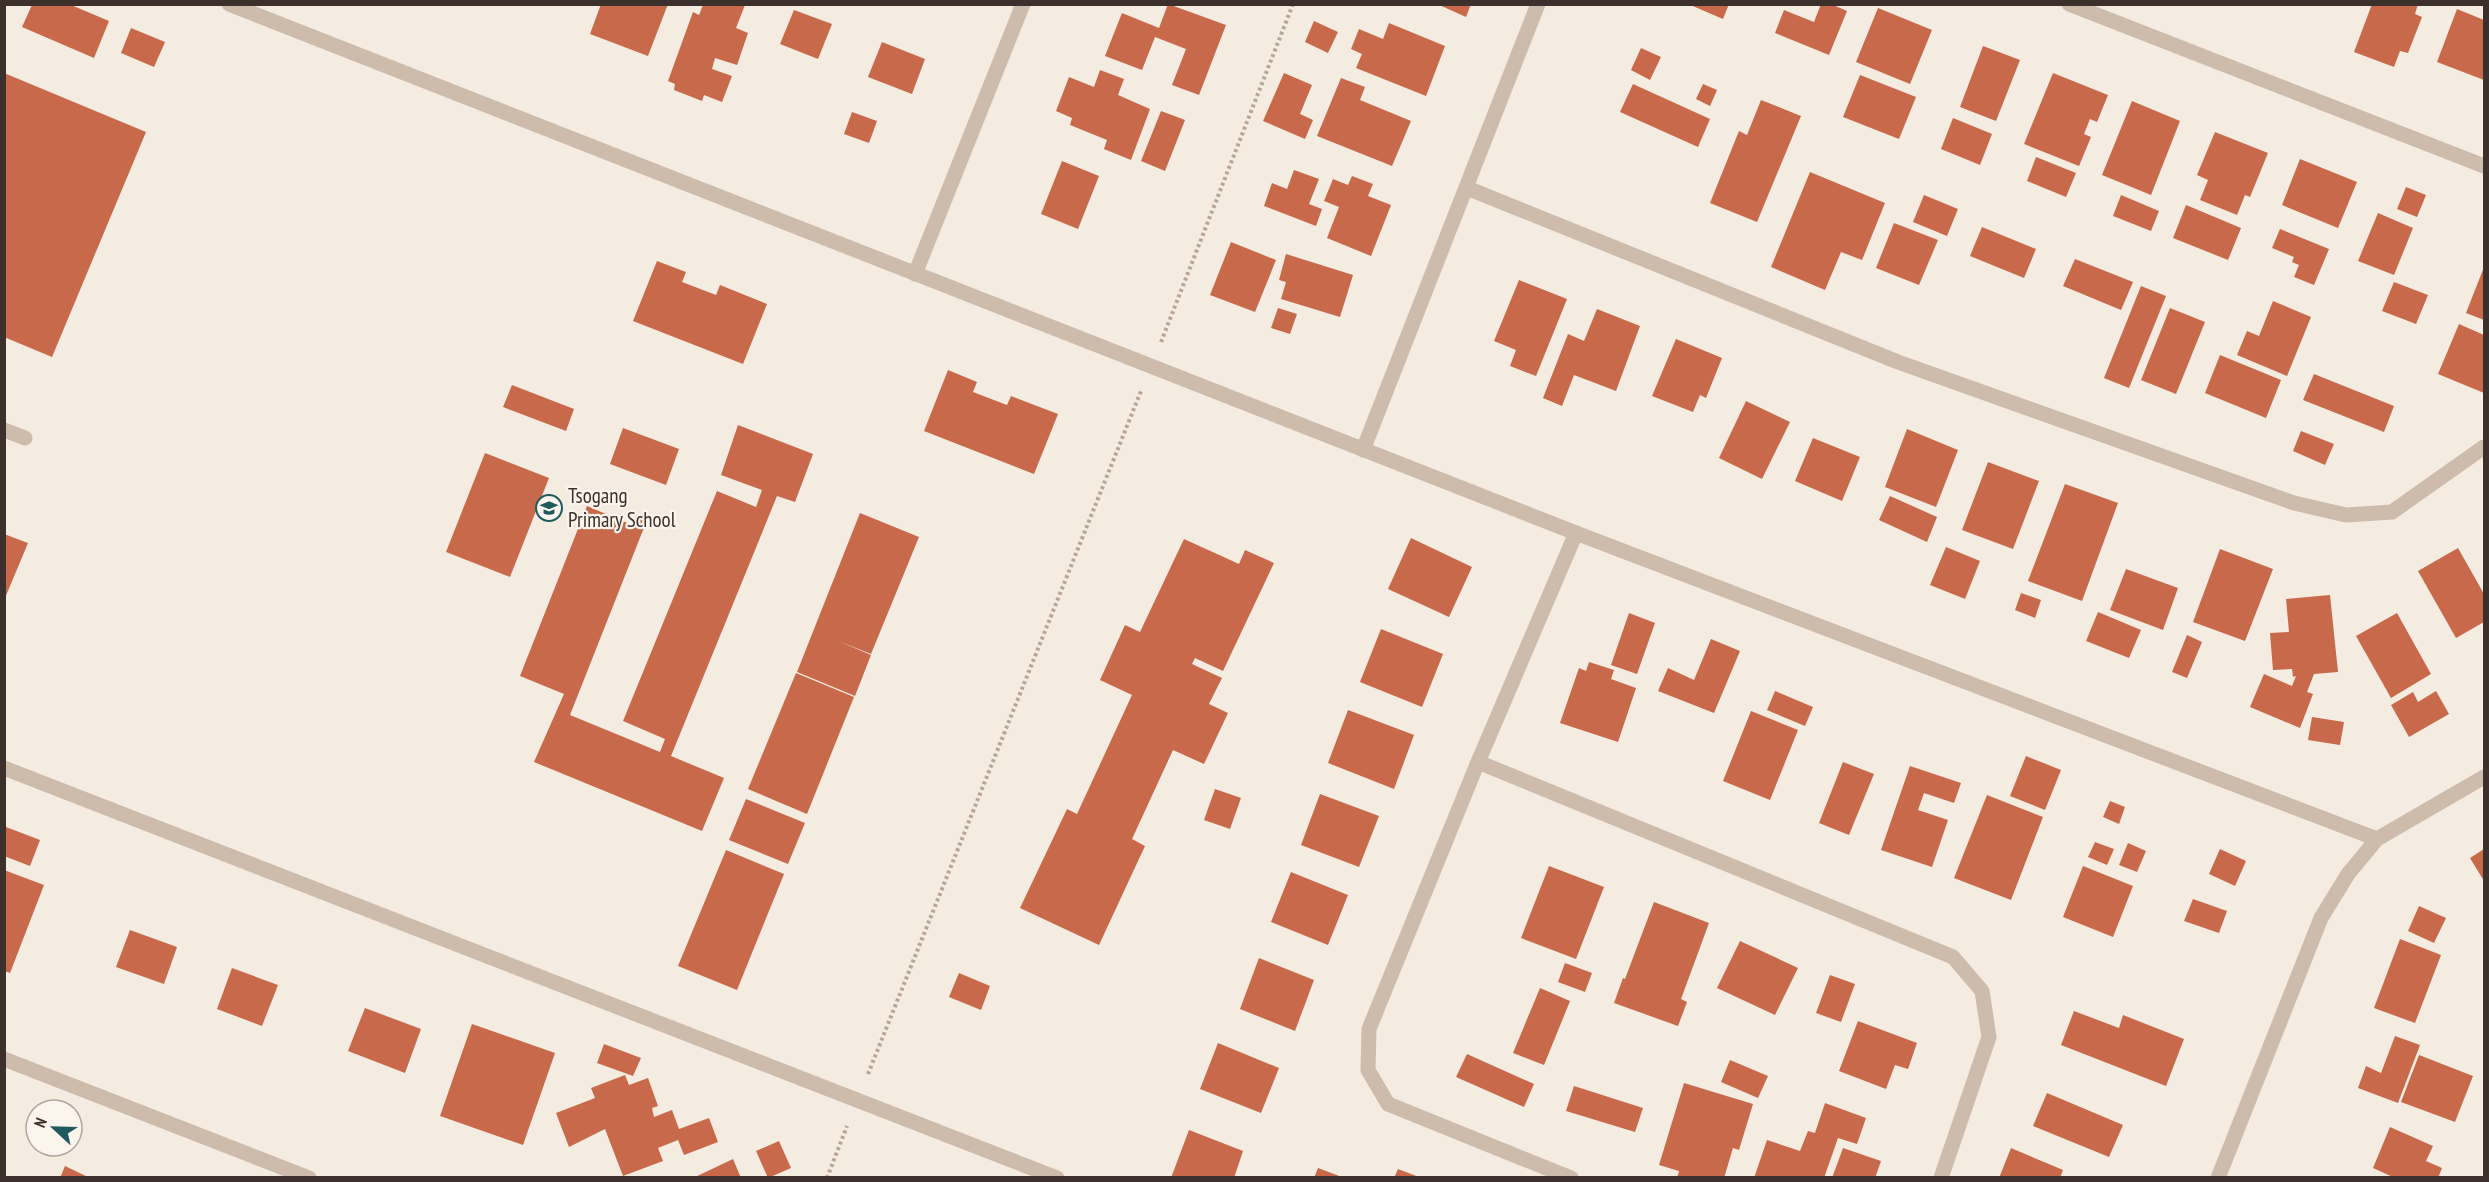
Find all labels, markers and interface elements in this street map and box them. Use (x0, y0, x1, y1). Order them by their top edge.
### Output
place label: Tsogang Primary School (568, 482, 676, 533)
school or university icon: Tsogang Primary School (534, 493, 564, 523)
north arrow (24, 1098, 84, 1158)
text: N (29, 1115, 51, 1130)

